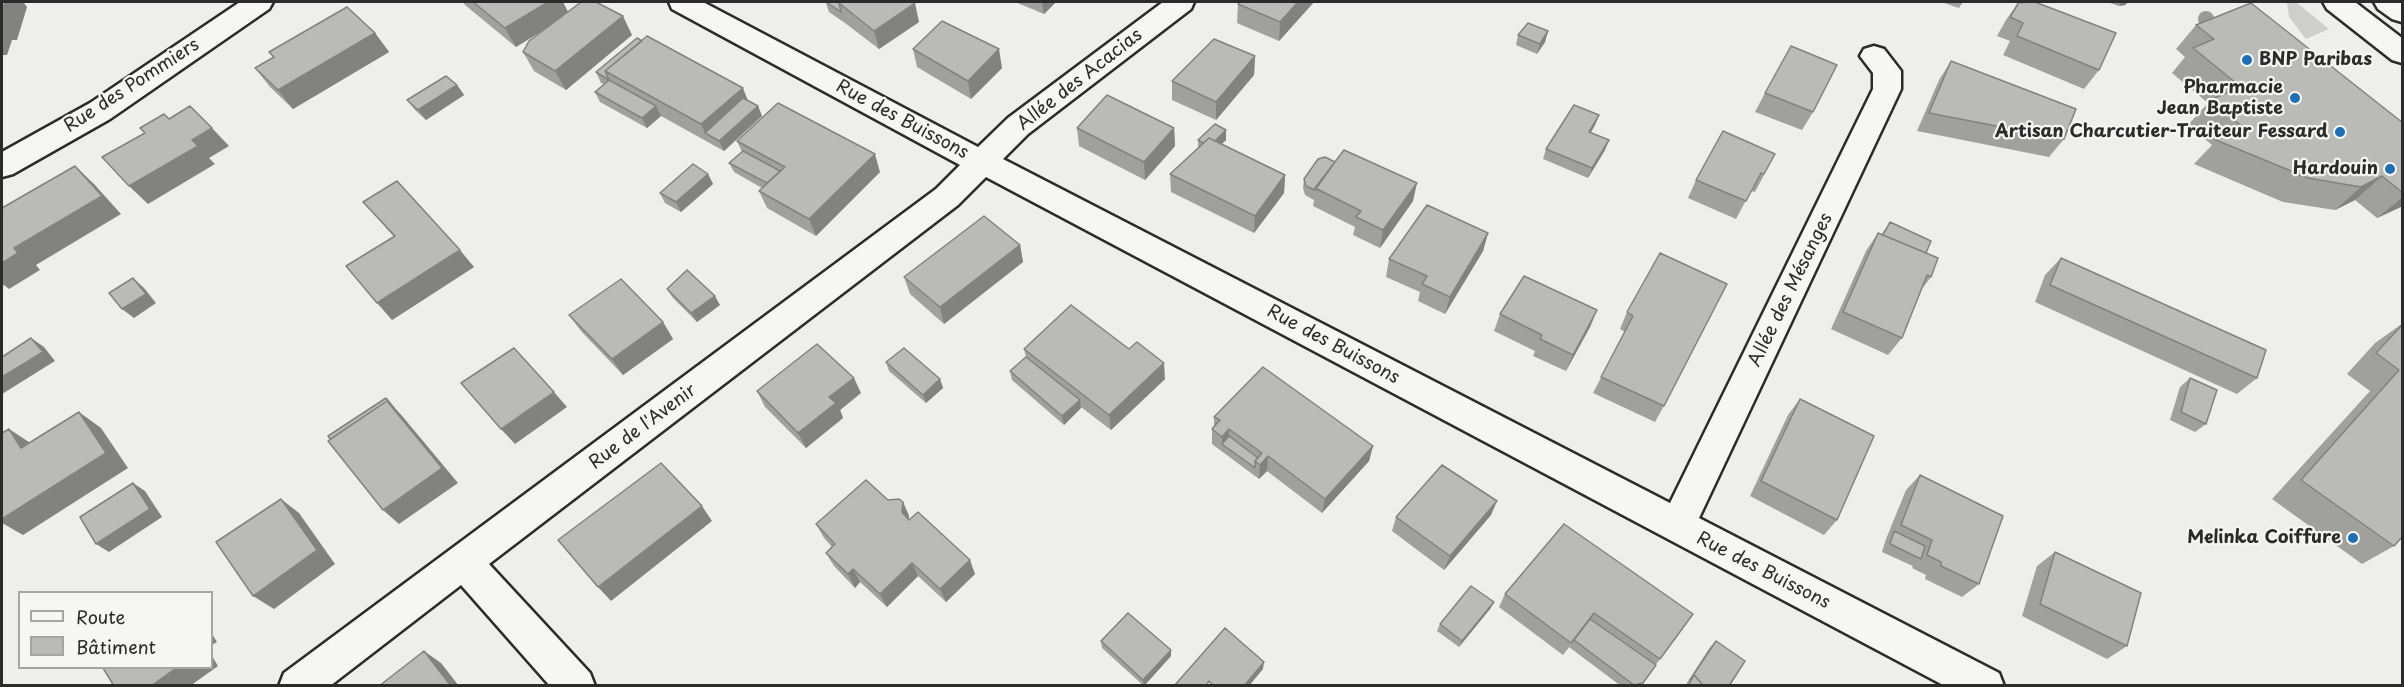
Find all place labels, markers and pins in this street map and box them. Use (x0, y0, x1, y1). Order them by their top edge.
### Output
place label: BNP Paribas (2259, 49, 2372, 71)
marker: BNP Paribas (2240, 53, 2254, 67)
place label: Pharmacie Jean Baptiste (2157, 77, 2283, 119)
marker: Pharmacie Jean Baptiste (2288, 91, 2302, 105)
place label: Artisan Charcutier-Traiteur Fessard (1995, 121, 2328, 143)
marker: Artisan Charcutier-Traiteur Fessard (2333, 125, 2347, 139)
place label: Hardouin (2293, 158, 2378, 180)
marker: Hardouin (2383, 162, 2397, 176)
place label: Melinka Coiffure (2187, 527, 2341, 549)
marker: Melinka Coiffure (2346, 531, 2360, 545)

